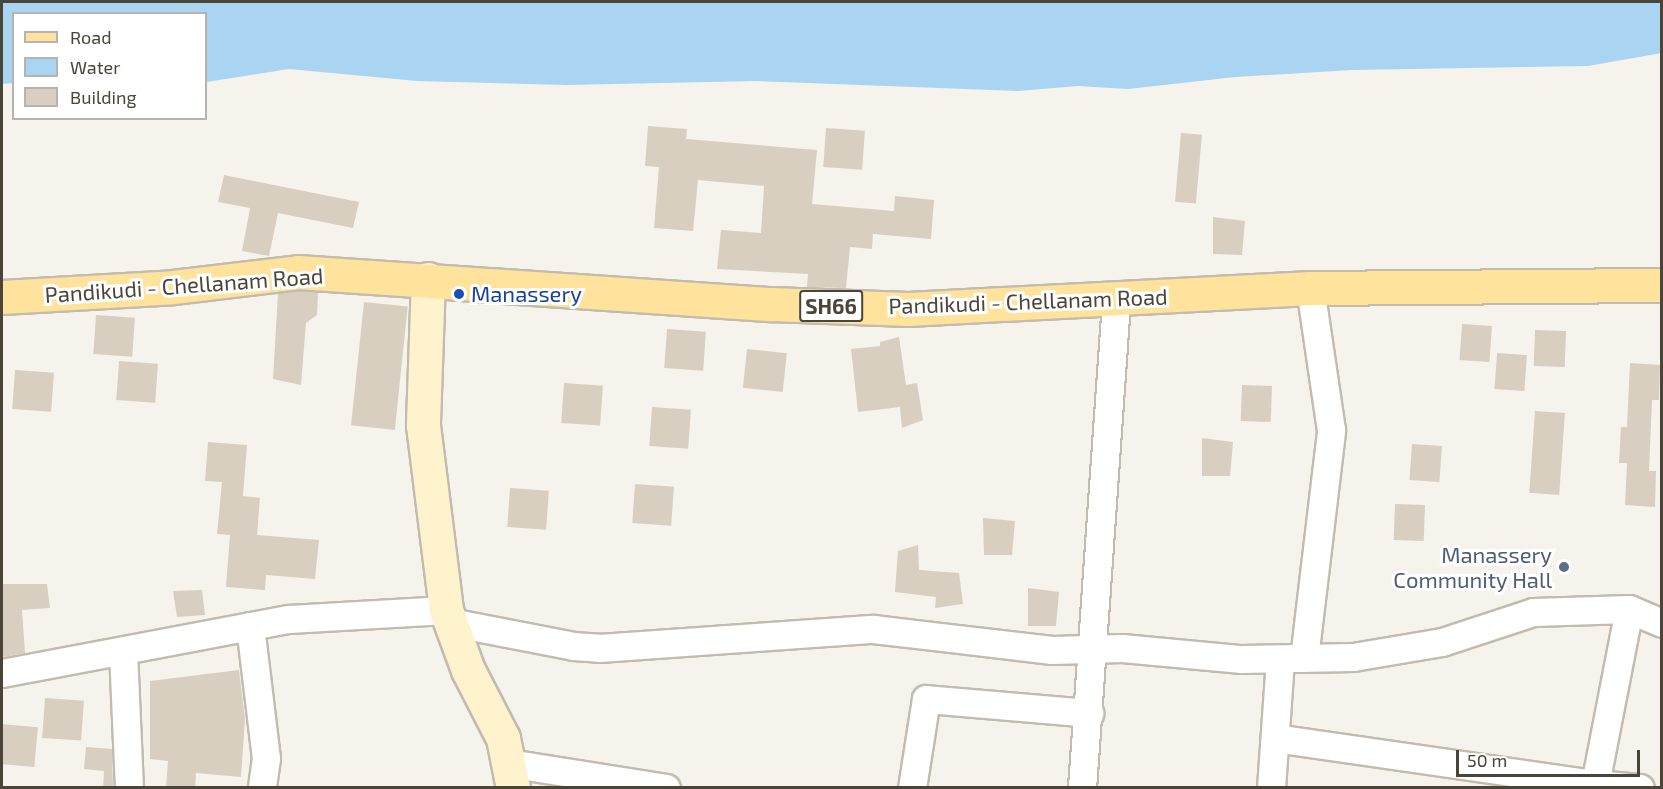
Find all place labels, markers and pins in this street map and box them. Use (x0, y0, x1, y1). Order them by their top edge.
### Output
place label: Manassery (471, 281, 582, 307)
marker: Manassery (452, 287, 466, 301)
place label: Manassery Community Hall (1393, 541, 1552, 592)
marker: Manassery Community Hall (1557, 560, 1571, 574)

